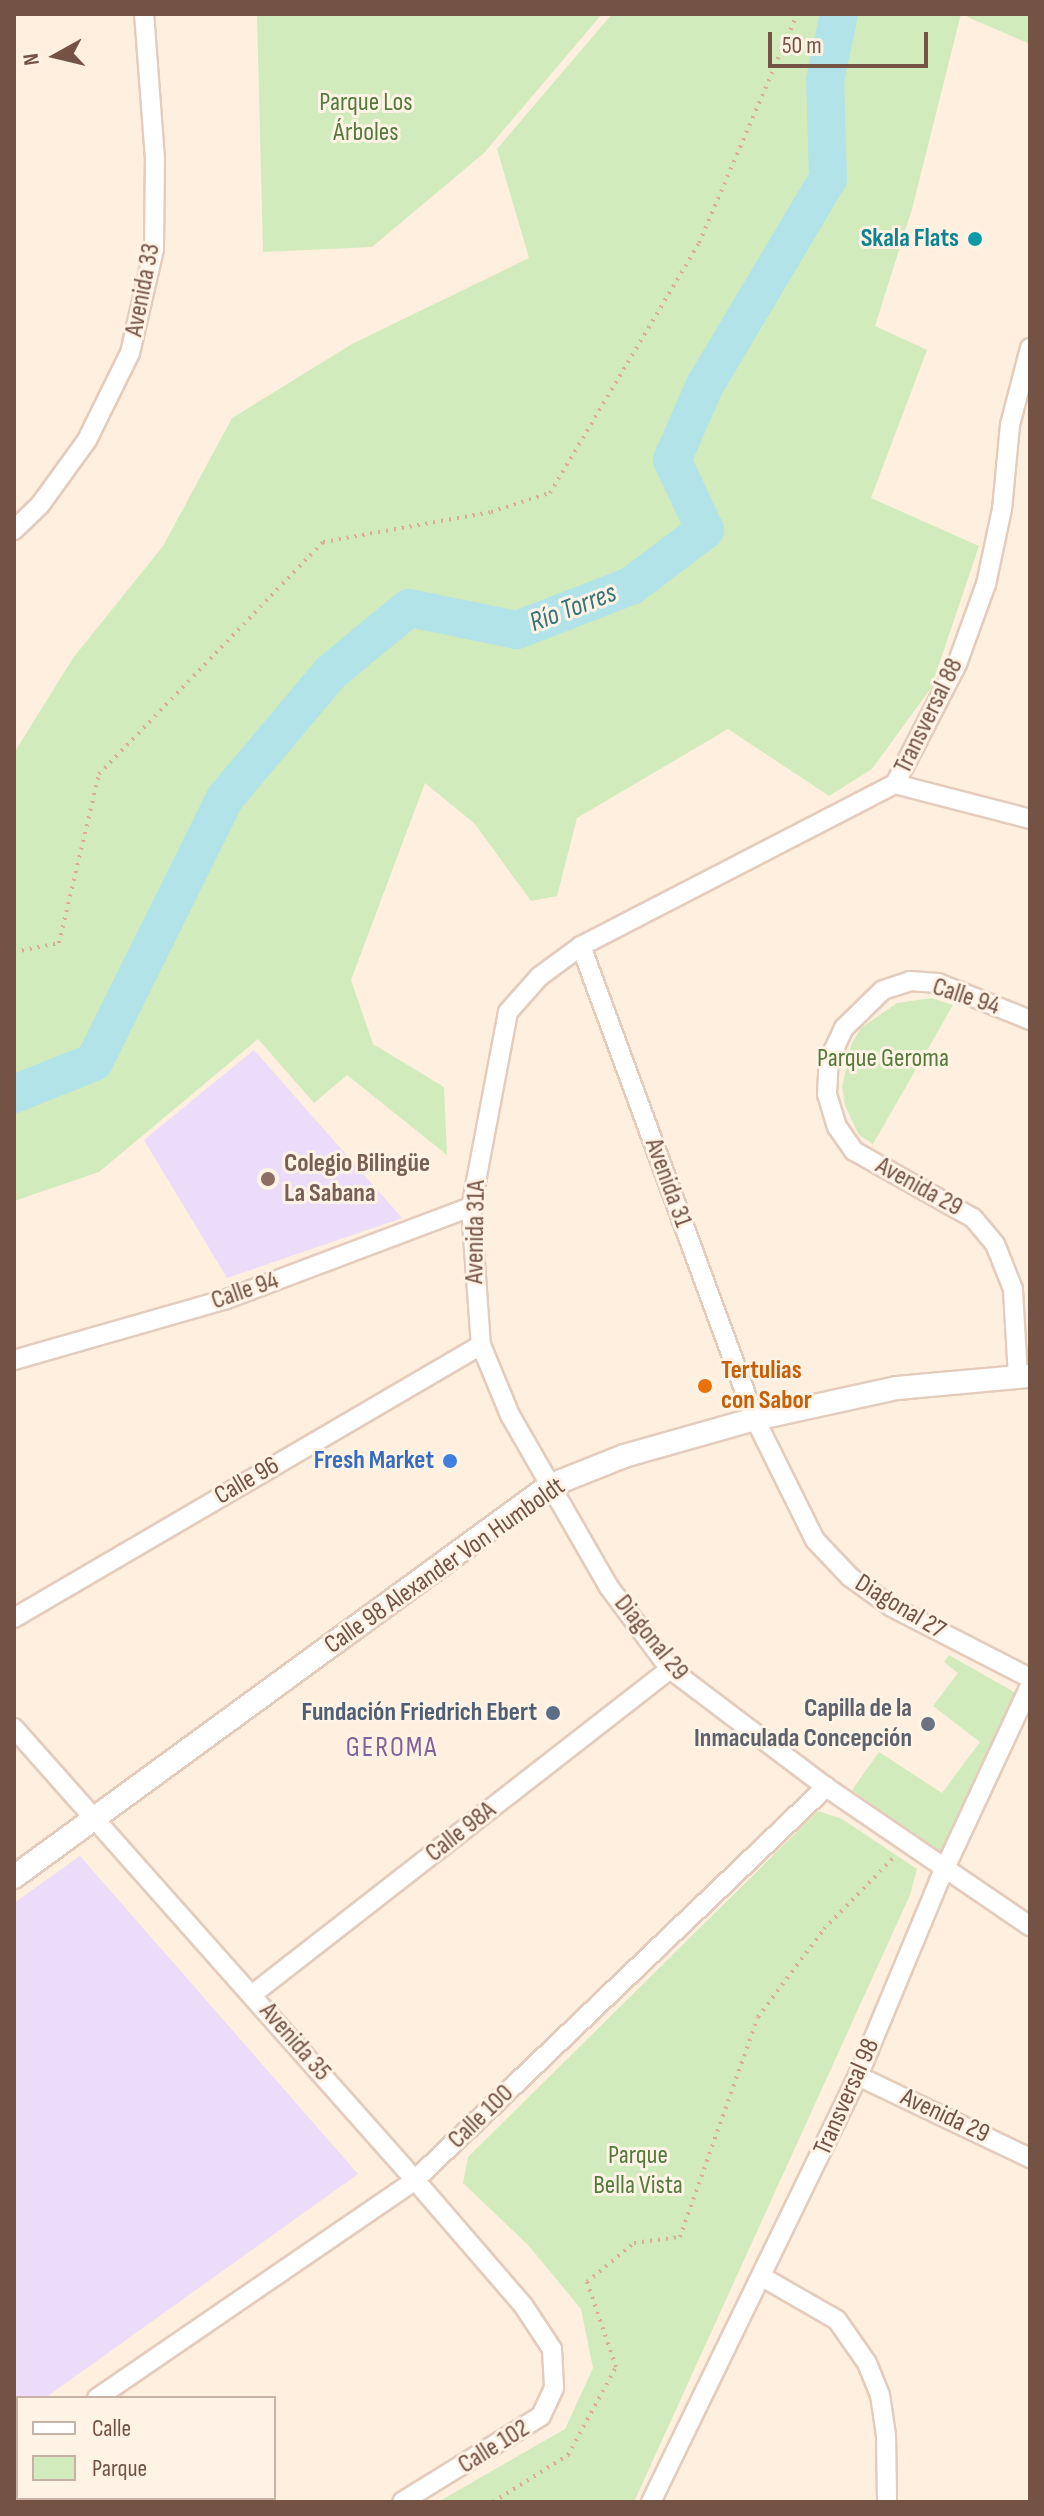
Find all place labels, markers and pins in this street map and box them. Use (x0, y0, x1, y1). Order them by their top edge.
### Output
place label: Skala Flats (861, 223, 959, 255)
marker: Skala Flats (966, 230, 984, 248)
place label: Colegio Bilingüe La Sabana (284, 1148, 430, 1210)
marker: Colegio Bilingüe La Sabana (259, 1170, 277, 1188)
place label: Tertulias con Sabor (721, 1355, 812, 1416)
marker: Tertulias con Sabor (696, 1377, 714, 1395)
place label: Fresh Market (314, 1445, 434, 1477)
marker: Fresh Market (441, 1452, 459, 1470)
place label: Capilla de la Inmaculada Concepción (694, 1693, 912, 1754)
place label: Fundación Friedrich Ebert (301, 1697, 537, 1729)
marker: Fundación Friedrich Ebert (544, 1704, 562, 1722)
marker: Capilla de la Inmaculada Concepción (919, 1715, 937, 1733)

